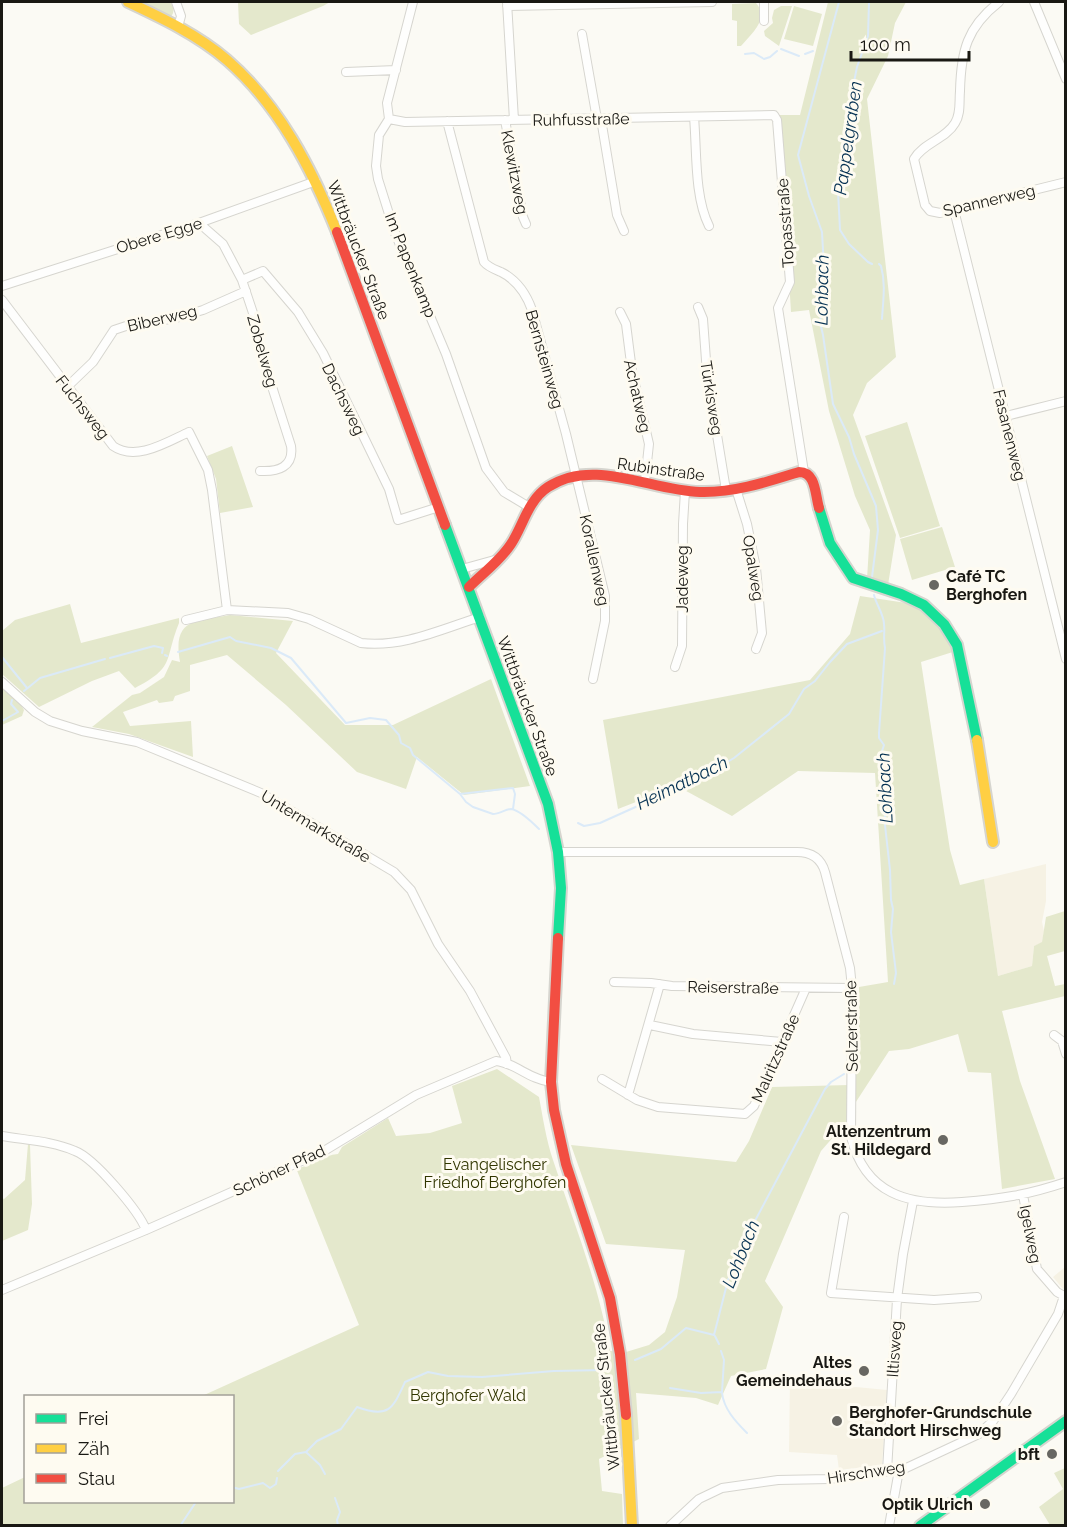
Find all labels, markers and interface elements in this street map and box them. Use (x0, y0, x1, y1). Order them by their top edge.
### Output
scale bar (851, 24, 970, 62)
text: 100 m (860, 34, 911, 55)
water label: Pappelgraben (829, 80, 866, 196)
street label: Ruhfusstraße (532, 109, 630, 130)
street label: Klewitzweg (497, 128, 532, 216)
street label: Wittbräucker Straße (323, 178, 394, 322)
street label: Topasstraße (773, 178, 798, 268)
street label: Spannerweg (941, 181, 1037, 220)
street label: Im Papenkamp (381, 210, 440, 321)
street label: Obere Egge (114, 213, 204, 258)
water label: Lohbach (810, 254, 833, 326)
street label: Biberweg (125, 301, 199, 336)
street label: Bernsteinweg (521, 308, 568, 411)
street label: Zobelweg (243, 313, 282, 390)
street label: Achatweg (620, 358, 655, 435)
street label: Dachsweg (318, 360, 369, 438)
street label: Türkisweg (696, 360, 727, 437)
street label: Fuchsweg (52, 371, 114, 443)
street label: Fasanenweg (989, 387, 1030, 483)
street label: Rubinstraße (616, 454, 706, 485)
street label: Korallenweg (576, 513, 613, 608)
street label: Opalweg (739, 534, 768, 602)
street label: Jadeweg (673, 545, 692, 613)
place label: Café TC Berghofen (946, 567, 1027, 604)
marker: Café TC Berghofen (927, 578, 941, 592)
street label: Wittbräucker Straße (493, 634, 562, 779)
water label: Heimatbach (633, 751, 731, 814)
water label: Lohbach (872, 752, 897, 824)
street label: Untermarkstraße (257, 786, 374, 867)
street label: Reiserstraße (687, 977, 779, 998)
street label: Selzerstraße (841, 980, 862, 1072)
street label: Malritzstraße (747, 1011, 803, 1105)
place label: Altenzentrum St. Hildegard (826, 1122, 931, 1159)
marker: Altenzentrum St. Hildegard (936, 1133, 950, 1147)
street label: Schöner Pfad (230, 1141, 328, 1200)
park label: Evangelischer Friedhof Berghofen (424, 1155, 566, 1192)
street label: Igelweg (1016, 1203, 1045, 1265)
water label: Lohbach (718, 1217, 764, 1291)
street label: Iltisweg (883, 1320, 906, 1378)
street label: Wittbräucker Straße (589, 1323, 624, 1471)
place label: Altes Gemeindehaus (736, 1353, 852, 1390)
marker: Altes Gemeindehaus (857, 1364, 871, 1378)
park label: Berghofer Wald (410, 1386, 526, 1405)
legend (24, 1395, 234, 1503)
place label: Berghofer-Grundschule Standort Hirschweg (849, 1403, 1032, 1440)
text: Frei (78, 1408, 108, 1429)
marker: Berghofer-Grundschule Standort Hirschweg (830, 1414, 844, 1428)
text: Zäh (78, 1438, 110, 1459)
place label: bft (1018, 1445, 1040, 1464)
marker: bft (1045, 1447, 1059, 1461)
street label: Hirschweg (826, 1457, 906, 1488)
text: Stau (78, 1468, 115, 1489)
place label: Optik Ulrich (882, 1495, 973, 1514)
marker: Optik Ulrich (978, 1497, 992, 1511)

